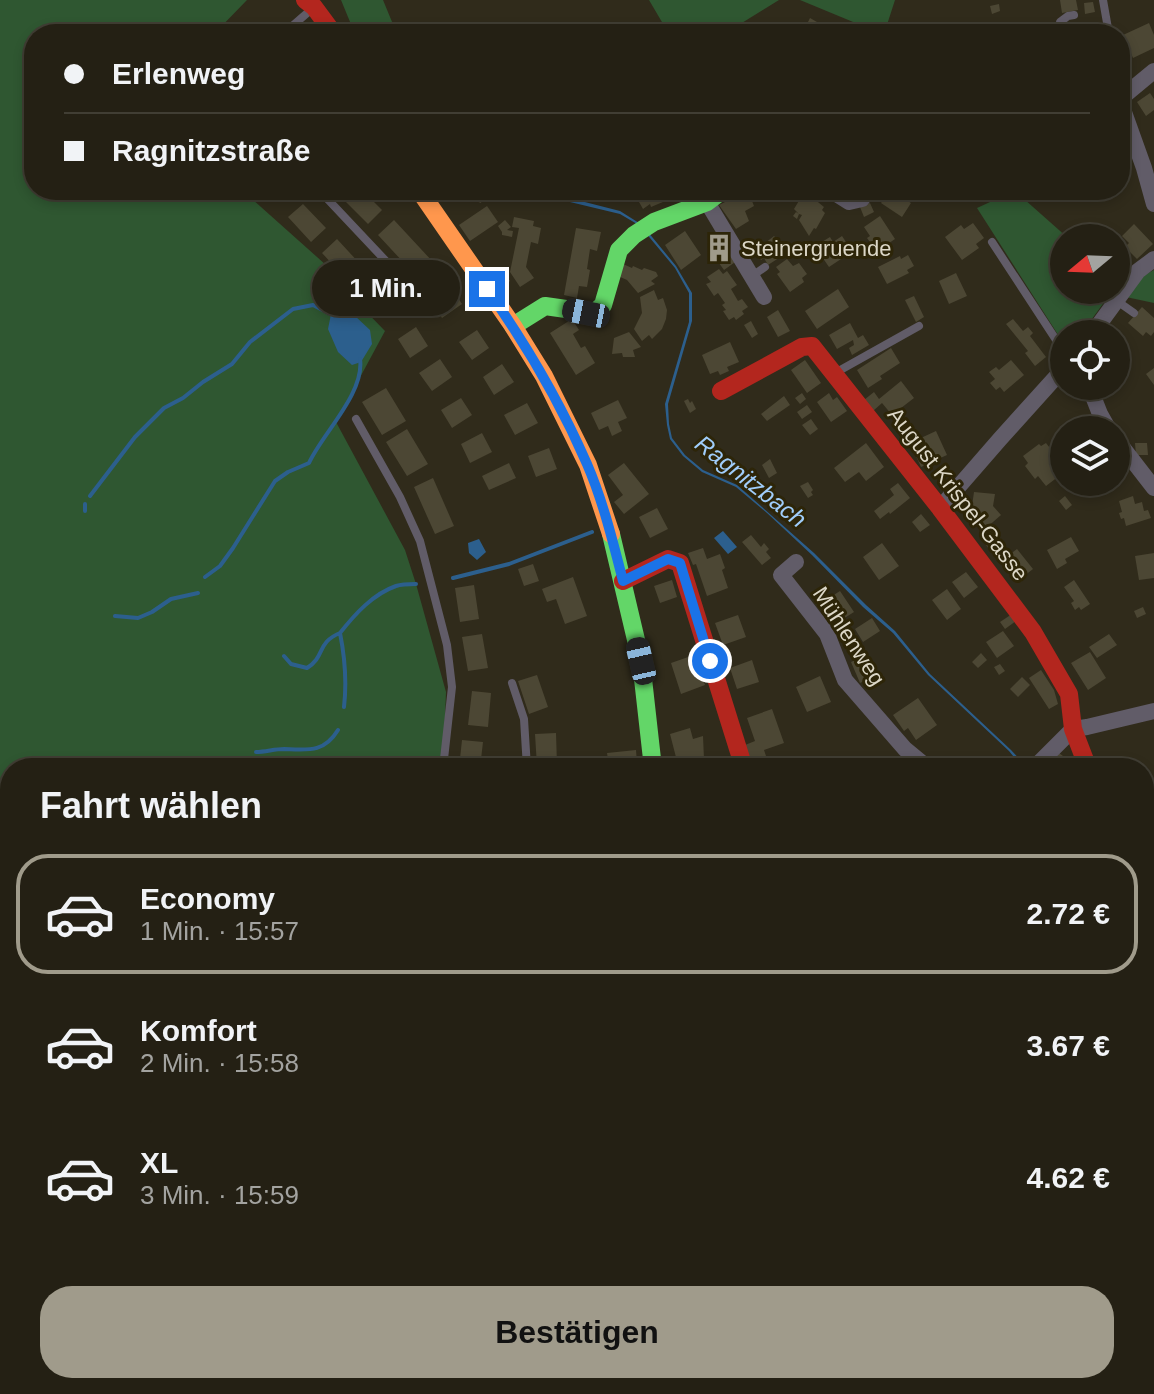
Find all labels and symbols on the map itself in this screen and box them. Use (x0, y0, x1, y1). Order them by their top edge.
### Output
north arrow (1050, 224, 1130, 304)
building icon: Steinergruende (704, 233, 734, 263)
place label: Steinergruende (741, 236, 891, 261)
callout: 1 Min. (311, 261, 459, 317)
route end (469, 271, 505, 307)
car (560, 297, 612, 329)
street label: August Krispel-Gasse (883, 402, 1033, 586)
water label: Ragnitzbach (690, 429, 812, 533)
street label: Mühlenweg (808, 582, 890, 690)
car (624, 635, 658, 687)
route start (692, 643, 728, 679)

